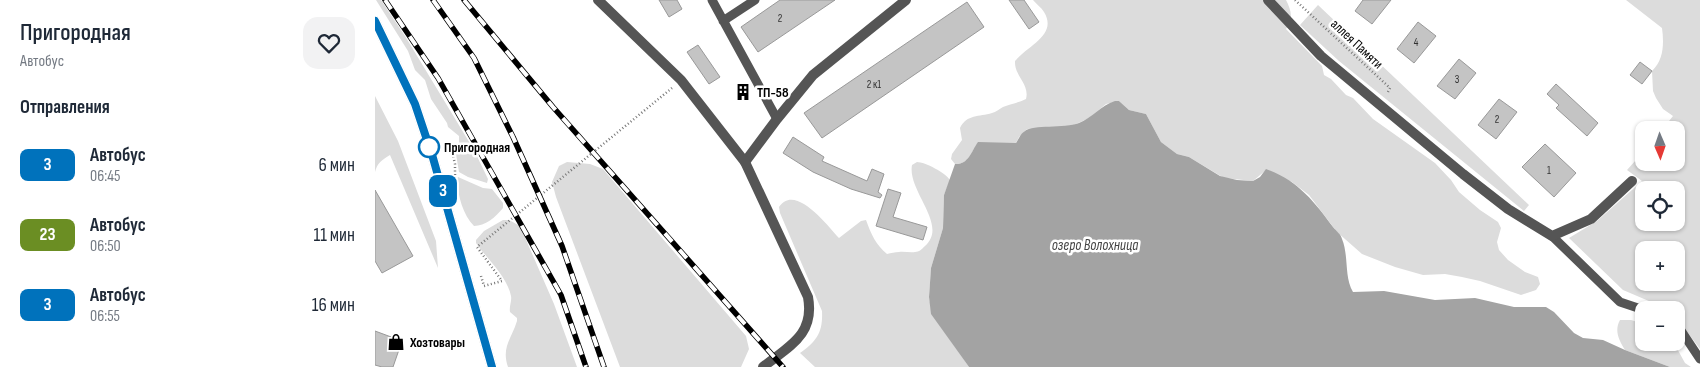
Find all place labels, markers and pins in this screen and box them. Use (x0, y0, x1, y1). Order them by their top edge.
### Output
building icon: ТП-58 (733, 82, 753, 102)
place label: ТП-58 (757, 84, 789, 101)
marker: Пригородная (418, 136, 440, 158)
place label: Пригородная (444, 139, 510, 156)
shop icon: Хозтовары (386, 332, 406, 352)
place label: Хозтовары (409, 334, 465, 351)

